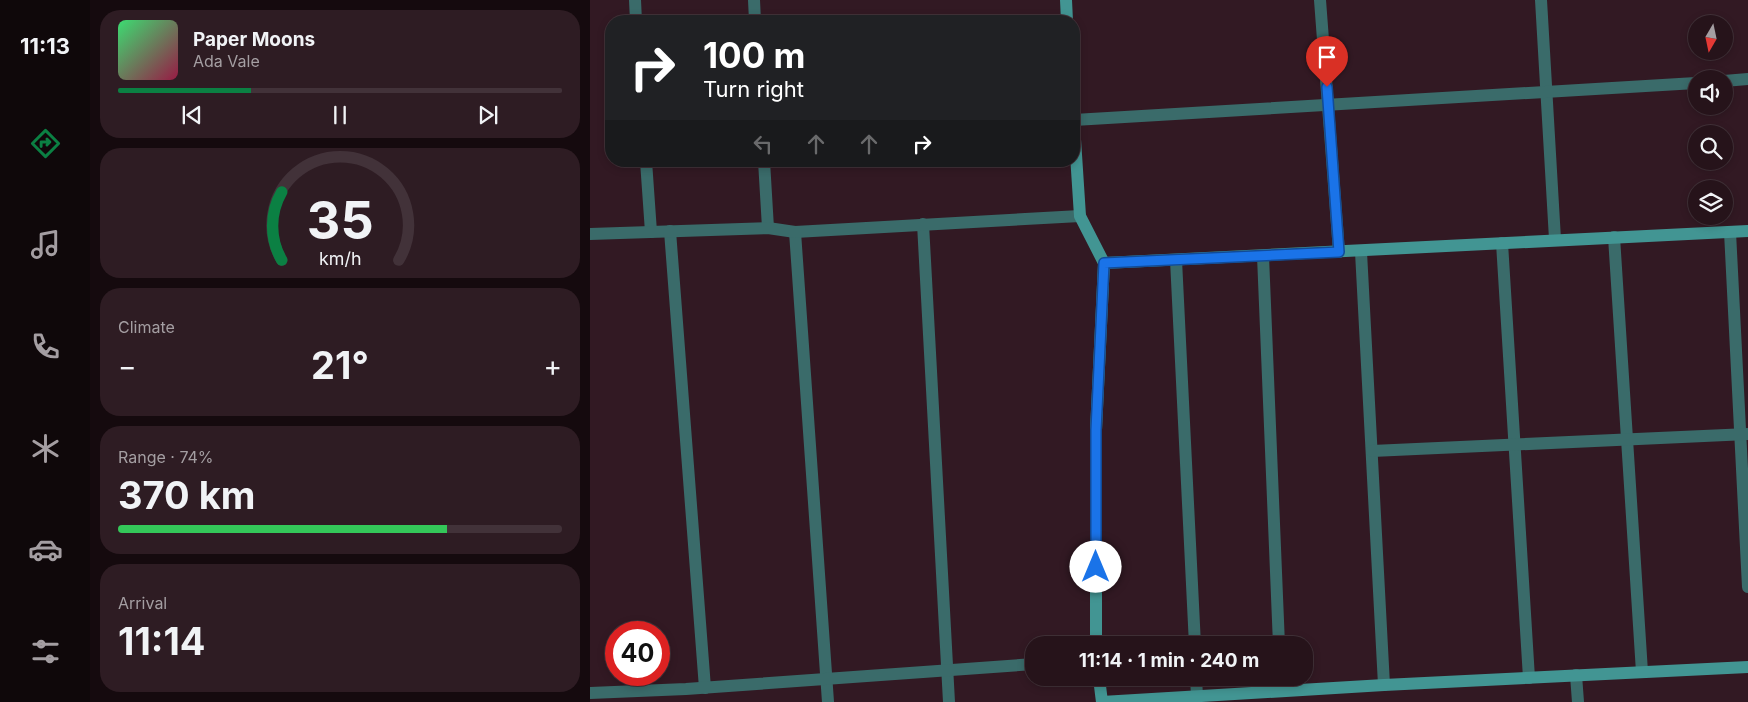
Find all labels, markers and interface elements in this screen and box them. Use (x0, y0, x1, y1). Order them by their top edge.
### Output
north arrow (1688, 15, 1732, 60)
map controls (1688, 15, 1733, 225)
text: Paper Moons (193, 28, 315, 51)
text: 11:13 (20, 33, 70, 59)
text: 100 m (703, 34, 806, 76)
icon: right (620, 35, 685, 100)
pin (1306, 36, 1348, 87)
icon: arrive (1313, 43, 1341, 71)
text: Ada Vale (193, 51, 260, 71)
button: sound (1688, 70, 1733, 115)
text: Turn right (703, 76, 804, 102)
icon: previous (178, 101, 206, 129)
icon: pause (326, 101, 354, 129)
icon: next (474, 101, 502, 129)
button: search (1688, 125, 1733, 170)
icon: directions (28, 126, 63, 161)
icon: left (749, 130, 777, 158)
icon: ahead (802, 130, 830, 158)
icon: ahead (855, 130, 883, 158)
icon: right (908, 130, 936, 158)
button: layers (1688, 180, 1733, 225)
text: 35 (307, 189, 373, 252)
icon: music (28, 227, 63, 262)
text: km/h (319, 248, 361, 269)
text: Climate (118, 317, 175, 337)
icon: phone (28, 329, 63, 364)
text: 21° (311, 342, 369, 388)
text: − (118, 349, 137, 383)
text: + (543, 349, 562, 383)
icon: climate (28, 431, 63, 466)
text: Range · 74% (118, 447, 214, 467)
text: 370 km (118, 472, 255, 518)
icon: car (28, 532, 63, 567)
position arrow (1069, 540, 1121, 592)
text: Arrival (118, 593, 167, 613)
text: 11:14 (118, 618, 206, 664)
speed limit sign: 40 (605, 621, 670, 686)
icon: filters (28, 634, 63, 669)
text: 11:14 · 1 min · 240 m (1079, 649, 1259, 672)

